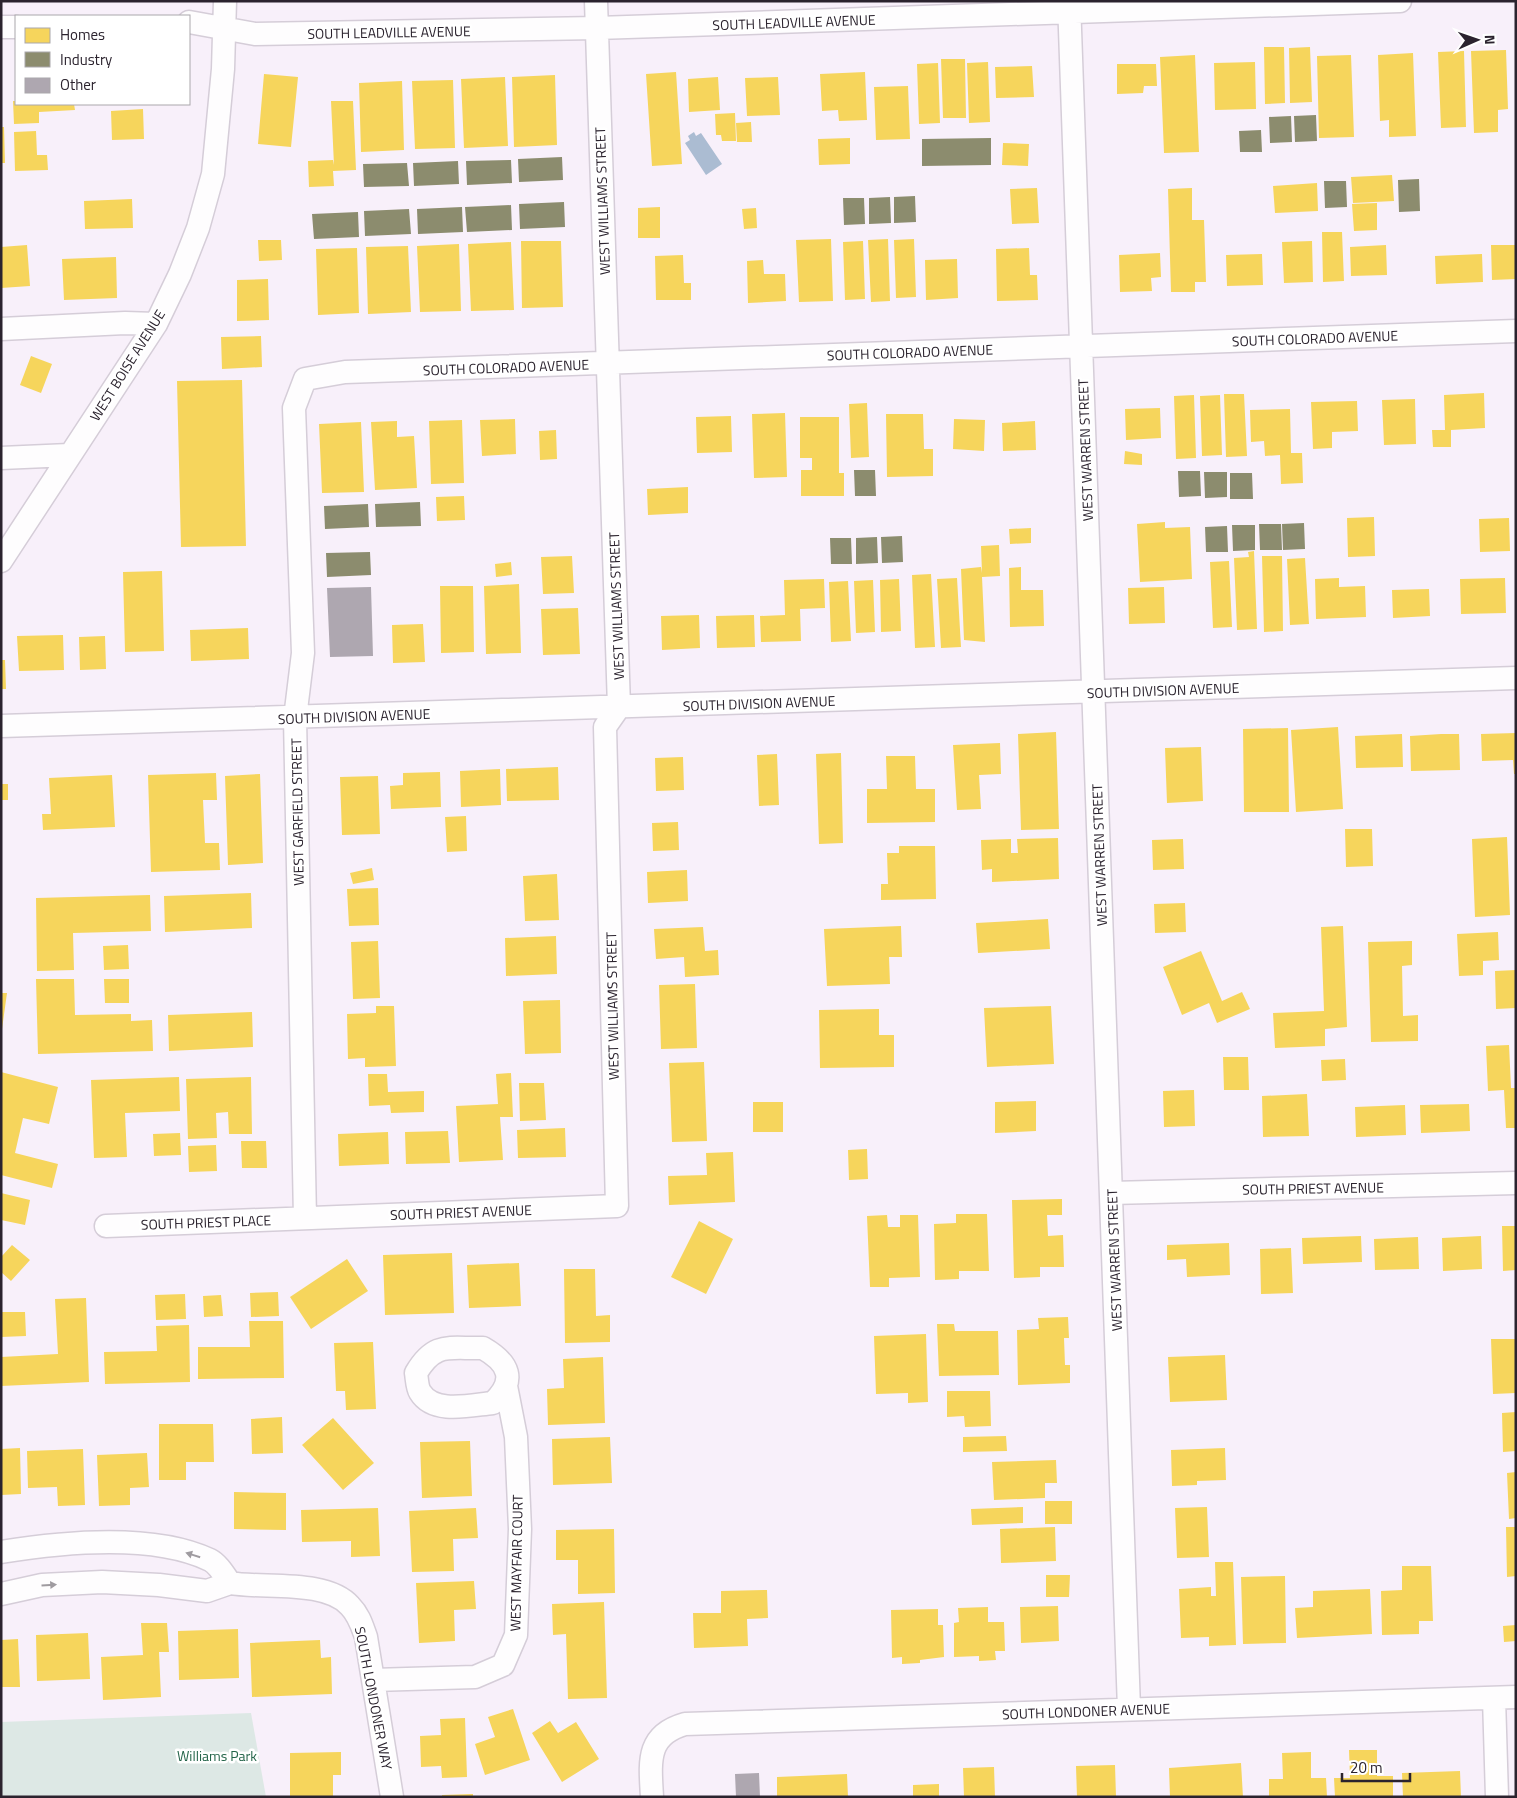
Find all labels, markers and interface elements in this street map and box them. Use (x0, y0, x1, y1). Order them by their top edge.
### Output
street label: SOUTH LEADVILLE AVENUE (712, 9, 876, 35)
legend (15, 15, 190, 105)
north arrow (1452, 15, 1502, 65)
street label: SOUTH LEADVILLE AVENUE (307, 20, 471, 44)
text: Homes (60, 23, 105, 46)
text: N (1480, 34, 1501, 45)
text: Industry (60, 48, 112, 71)
text: Other (60, 73, 96, 96)
street label: WEST WILLIAMS STREET (589, 126, 615, 275)
street label: WEST BOISE AVENUE (84, 305, 170, 425)
street label: SOUTH COLORADO AVENUE (1231, 325, 1399, 351)
street label: SOUTH COLORADO AVENUE (826, 339, 994, 365)
street label: SOUTH COLORADO AVENUE (422, 354, 590, 380)
street label: WEST WARREN STREET (1072, 378, 1098, 522)
street label: WEST WILLIAMS STREET (603, 531, 629, 680)
street label: SOUTH DIVISION AVENUE (1086, 677, 1240, 703)
street label: SOUTH DIVISION AVENUE (682, 690, 836, 716)
street label: SOUTH DIVISION AVENUE (277, 703, 431, 729)
street label: WEST GARFIELD STREET (285, 737, 309, 886)
street label: WEST WARREN STREET (1086, 783, 1112, 927)
street label: WEST WILLIAMS STREET (600, 931, 624, 1080)
street label: SOUTH PRIEST AVENUE (1242, 1176, 1384, 1200)
street label: WEST WARREN STREET (1101, 1188, 1127, 1332)
street label: SOUTH PRIEST AVENUE (390, 1199, 533, 1225)
street label: SOUTH PRIEST PLACE (140, 1209, 272, 1235)
street label: WEST MAYFAIR COURT (504, 1494, 528, 1632)
one-way arrow (185, 1550, 200, 1558)
one-way arrow (41, 1581, 57, 1589)
street label: SOUTH LONDONER WAY (350, 1625, 398, 1772)
street label: SOUTH LONDONER AVENUE (1002, 1698, 1171, 1724)
park label: Williams Park (177, 1745, 257, 1766)
scale bar (1342, 1750, 1410, 1782)
text: 20 m (1350, 1756, 1383, 1779)

